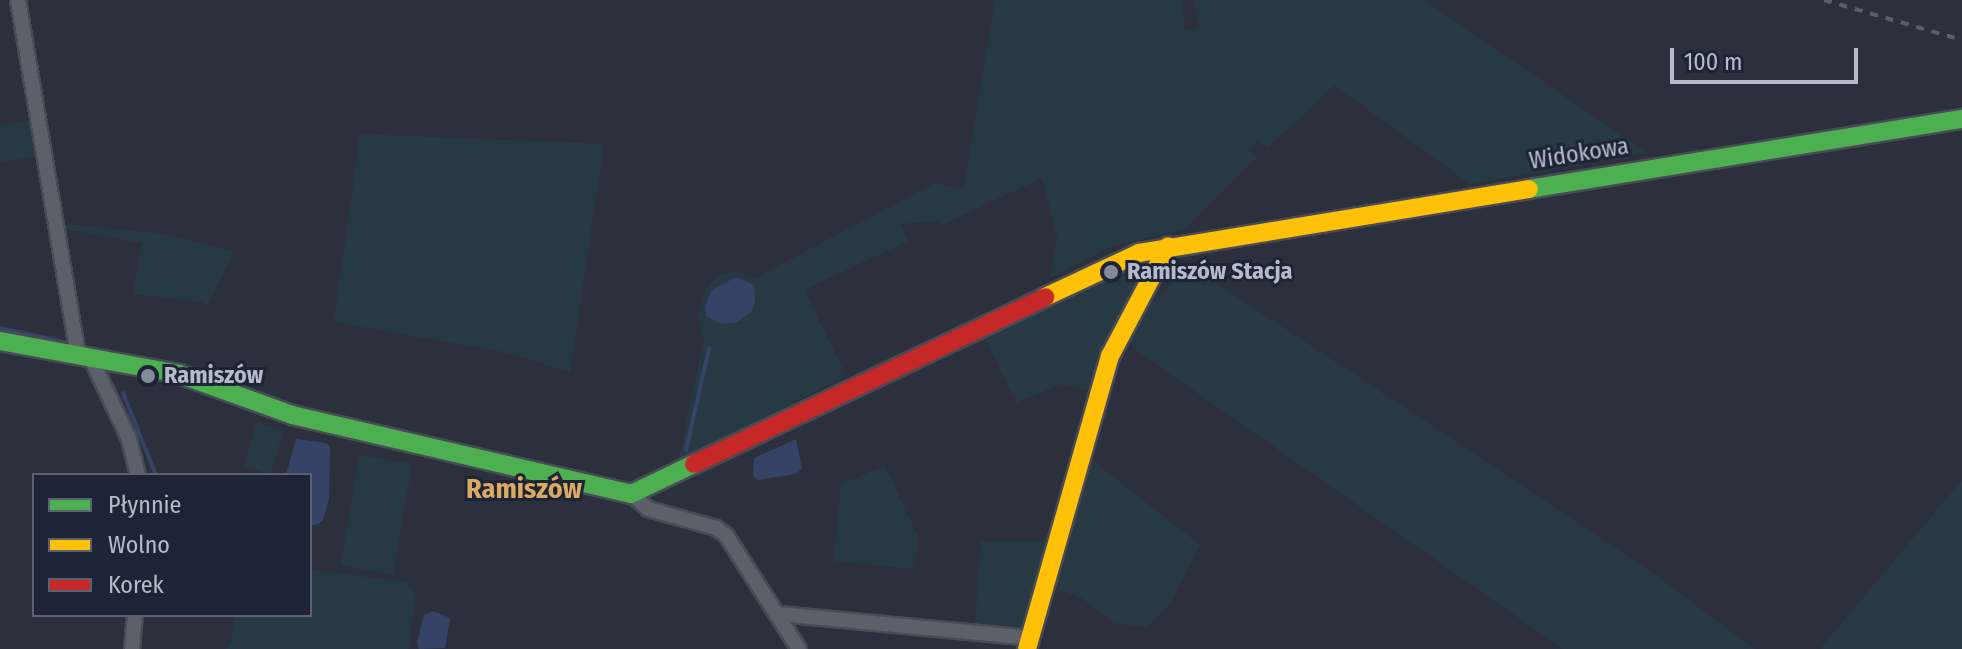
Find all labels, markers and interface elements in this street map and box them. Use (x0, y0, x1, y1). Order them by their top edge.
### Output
scale bar (1674, 32, 1862, 82)
text: 100 m (1684, 48, 1742, 76)
street label: Widokowa (1527, 132, 1631, 176)
place label: Ramiszów Stacja (1127, 258, 1293, 286)
marker: Ramiszów Stacja (1102, 263, 1120, 281)
place label: Ramiszów (164, 362, 263, 390)
marker: Ramiszów (139, 367, 157, 385)
district label: Ramiszów (466, 472, 582, 506)
legend (32, 473, 312, 617)
text: Płynnie (108, 491, 181, 519)
text: Wolno (108, 531, 170, 559)
text: Korek (108, 571, 164, 599)

